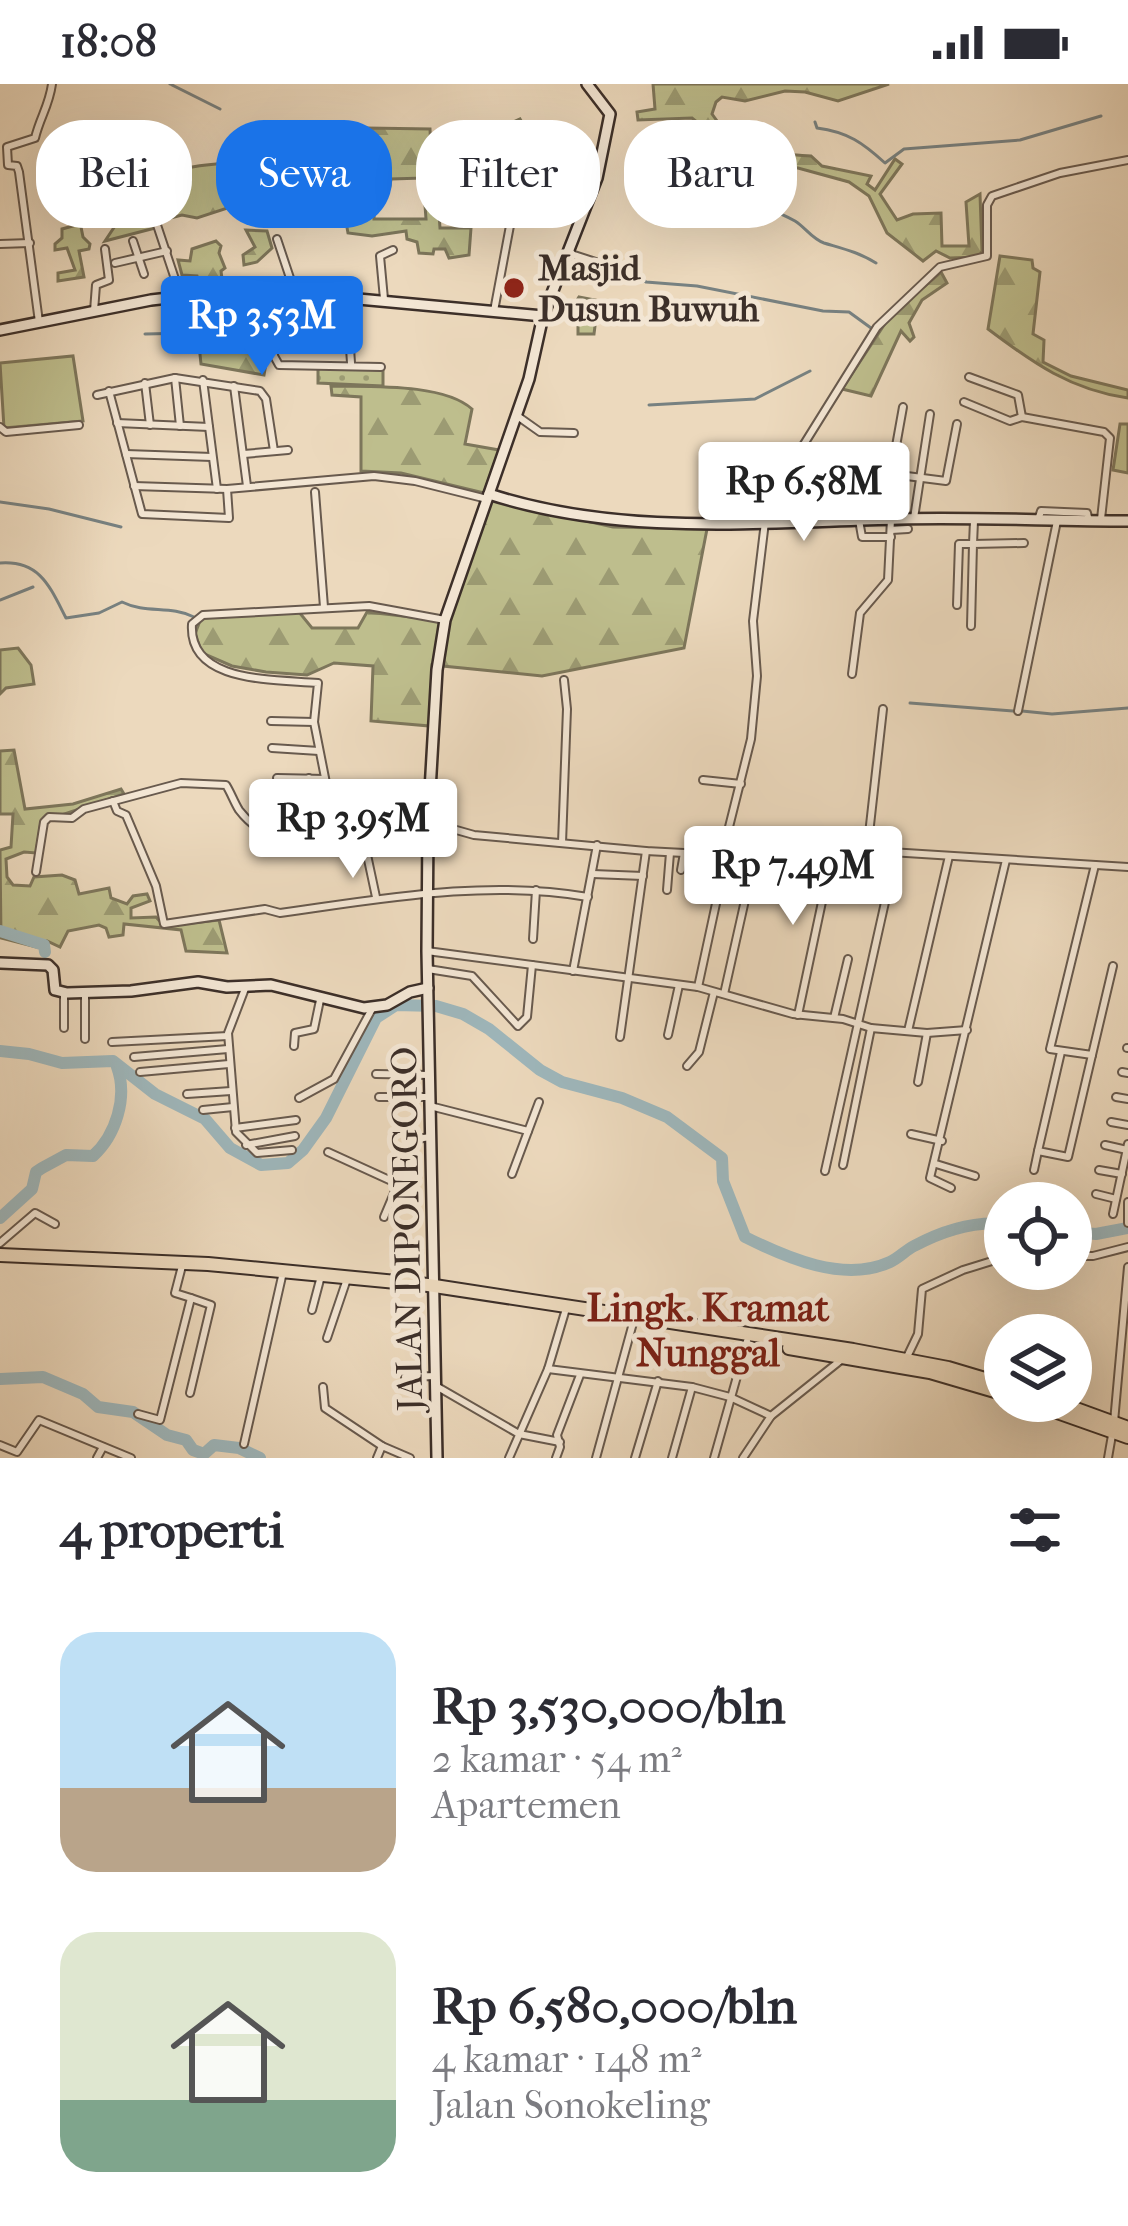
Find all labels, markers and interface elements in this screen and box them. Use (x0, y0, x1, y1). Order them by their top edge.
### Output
text: 18:08 (60, 16, 157, 69)
chip: Beli (36, 120, 192, 228)
chip: Sewa (216, 120, 392, 228)
chip: Filter (416, 120, 600, 228)
chip: Baru (624, 120, 797, 228)
place label: Masjid Dusun Buwuh (538, 247, 760, 330)
marker: Masjid Dusun Buwuh (501, 275, 527, 301)
pin: Rp 3.53M (138, 276, 386, 378)
text: Rp 3.53M (188, 292, 336, 338)
pin: Rp 6.58M (680, 442, 928, 544)
text: Rp 6.58M (726, 458, 882, 504)
pin: Rp 3.95M (229, 779, 477, 881)
text: Rp 3.95M (276, 795, 430, 841)
pin: Rp 7.49M (669, 826, 917, 928)
text: Rp 7.49M (711, 842, 875, 888)
street label: JALAN DIPONEGORO (383, 1046, 431, 1415)
map controls (984, 1182, 1092, 1422)
button: locate (984, 1182, 1092, 1290)
district label: Lingk. Kramat Nunggal (587, 1285, 830, 1376)
button: layers (984, 1314, 1092, 1422)
icon: filters (1002, 1497, 1068, 1563)
text: 4 properti (60, 1500, 284, 1560)
text: Rp 3,530,000/bln (432, 1676, 785, 1736)
icon: home (156, 1680, 300, 1824)
text: 2 kamar · 54 m² (432, 1736, 682, 1782)
text: Apartemen (432, 1782, 621, 1828)
text: Rp 6,580,000/bln (432, 1976, 797, 2036)
icon: home (156, 1980, 300, 2124)
text: 4 kamar · 148 m² (432, 2036, 701, 2082)
text: Jalan Sonokeling (432, 2082, 710, 2128)

